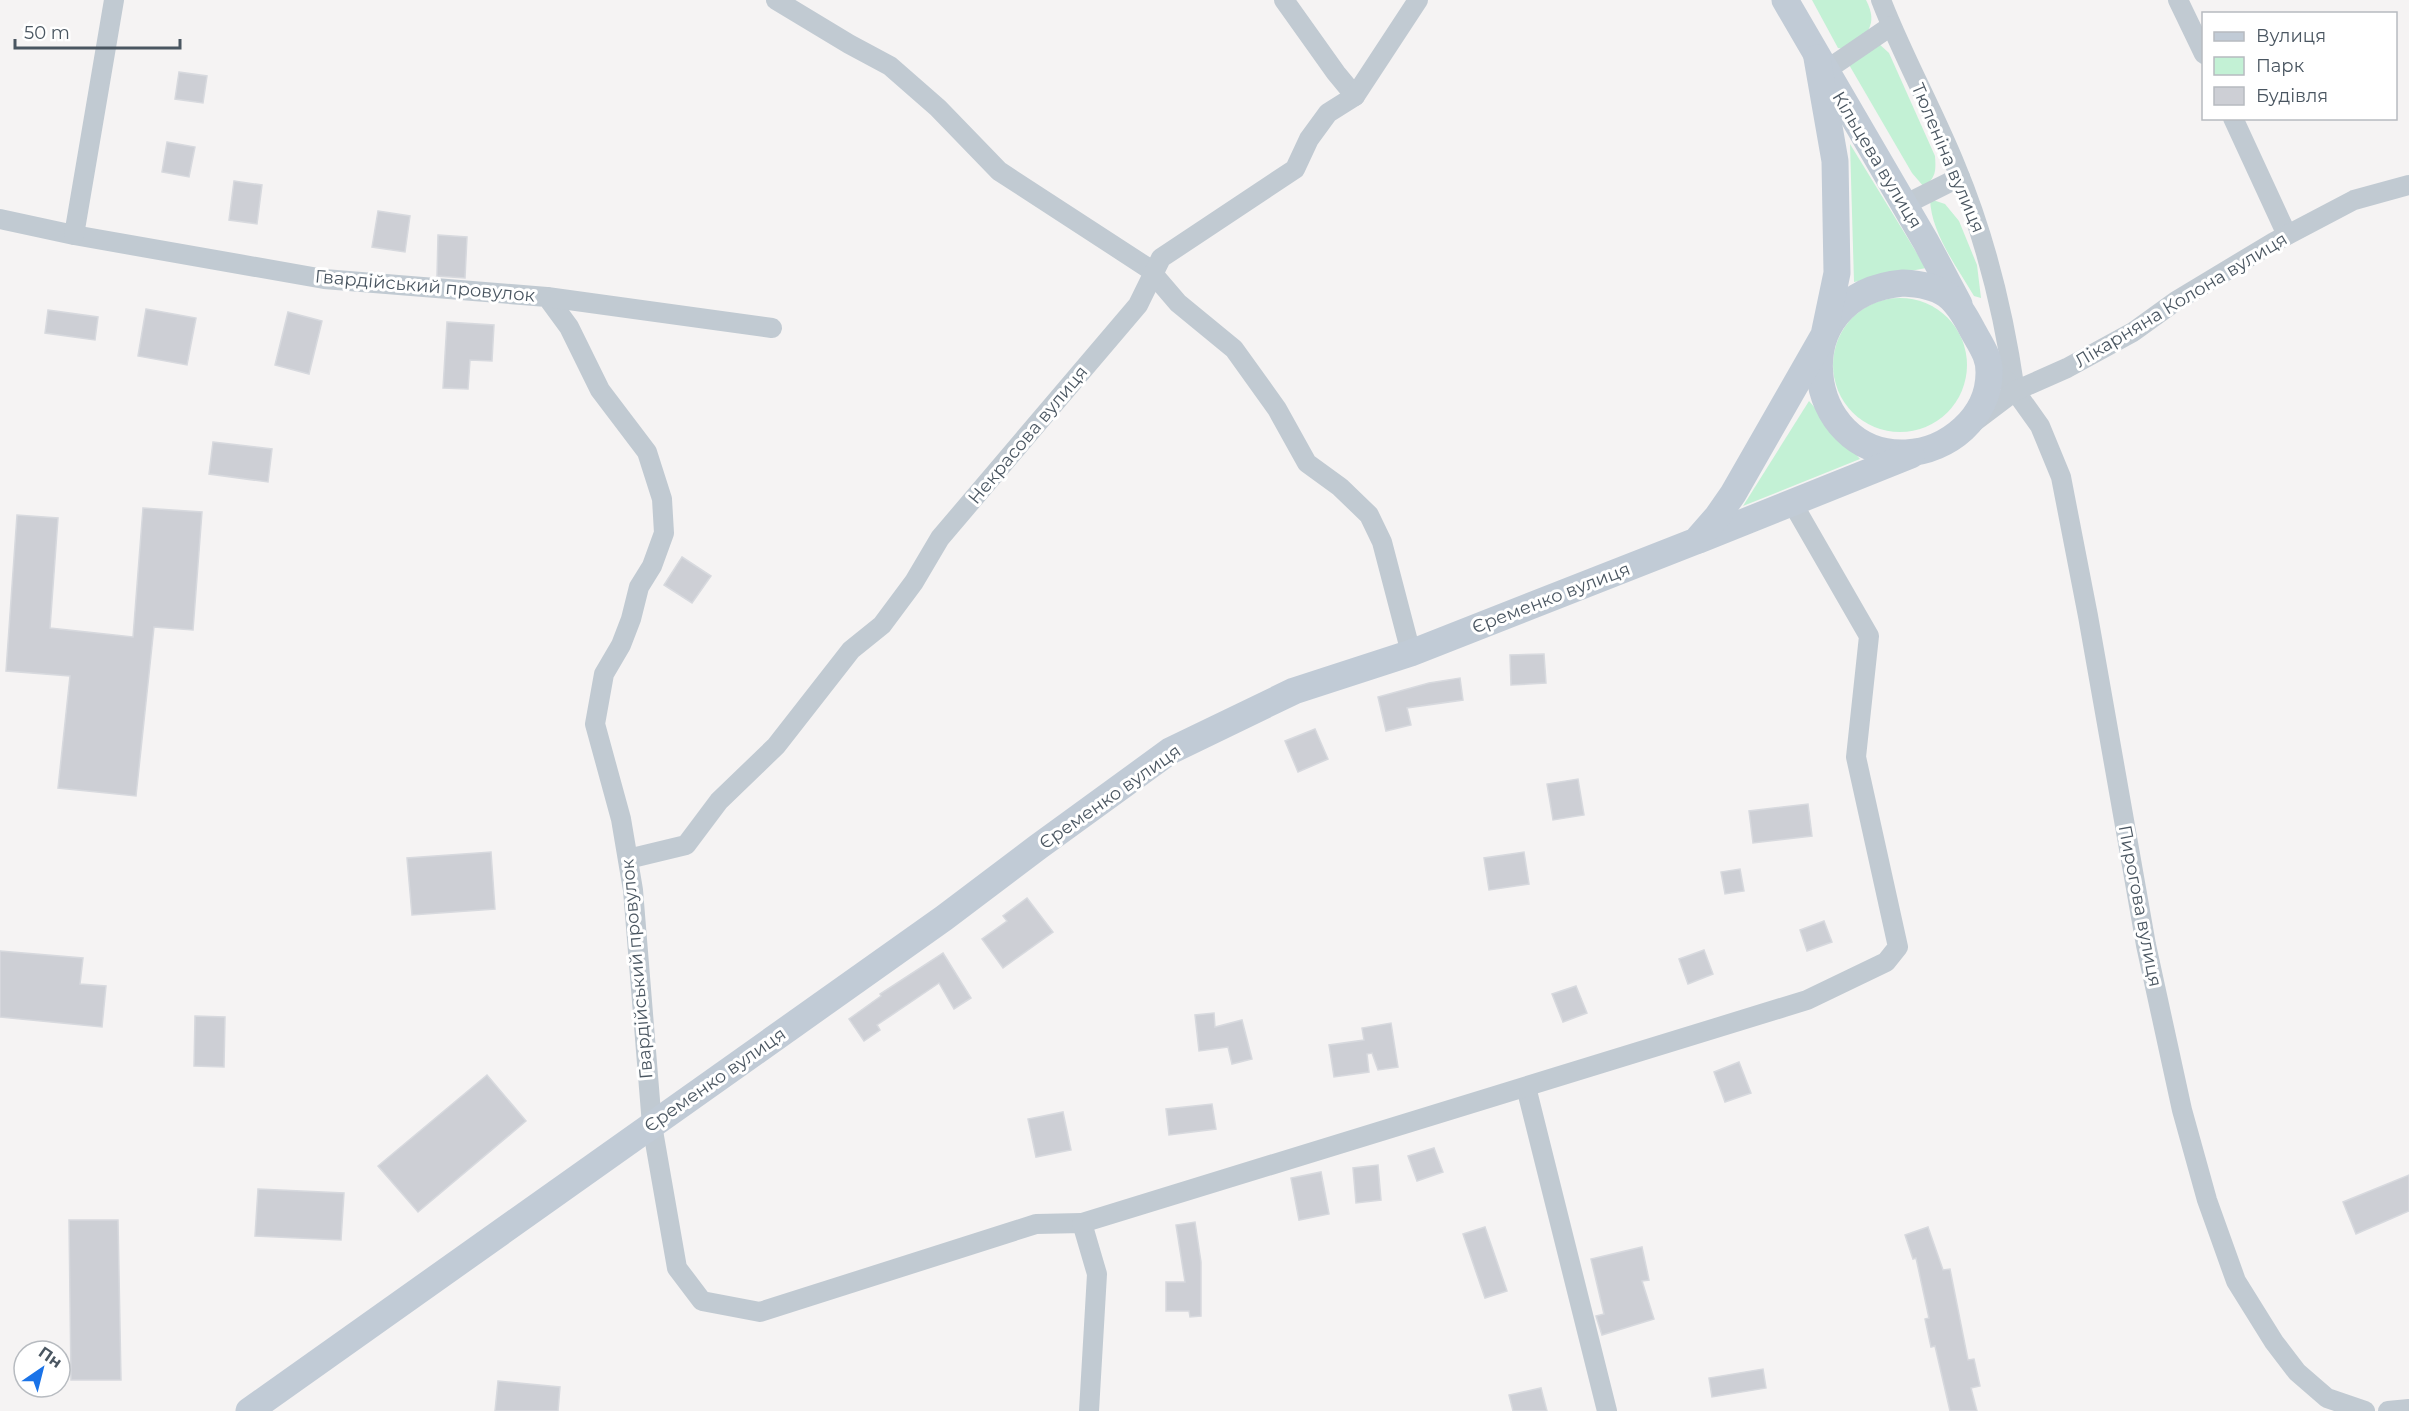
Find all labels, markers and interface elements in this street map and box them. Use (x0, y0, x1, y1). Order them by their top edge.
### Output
scale bar (15, 12, 180, 50)
legend (2202, 12, 2397, 120)
text: 50 m (24, 22, 70, 44)
text: Вулиця (2256, 25, 2326, 47)
text: Парк (2256, 55, 2305, 77)
street label: Тюленіна вулиця (1907, 80, 1989, 236)
text: Будівля (2256, 85, 2328, 107)
street label: Кільцева вулиця (1827, 87, 1927, 233)
street label: Лікарняна Колона вулиця (2071, 228, 2291, 372)
street label: Гвардійський провулок (314, 265, 537, 307)
street label: Некрасова вулиця (964, 361, 1092, 509)
street label: Єременко вулиця (1469, 558, 1633, 638)
street label: Єременко вулиця (1035, 740, 1185, 854)
street label: Пирогова вулиця (2114, 823, 2166, 989)
street label: Гвардійський провулок (616, 857, 658, 1080)
street label: Єременко вулиця (640, 1023, 790, 1137)
north arrow (12, 1339, 72, 1399)
text: Пн (35, 1342, 66, 1372)

